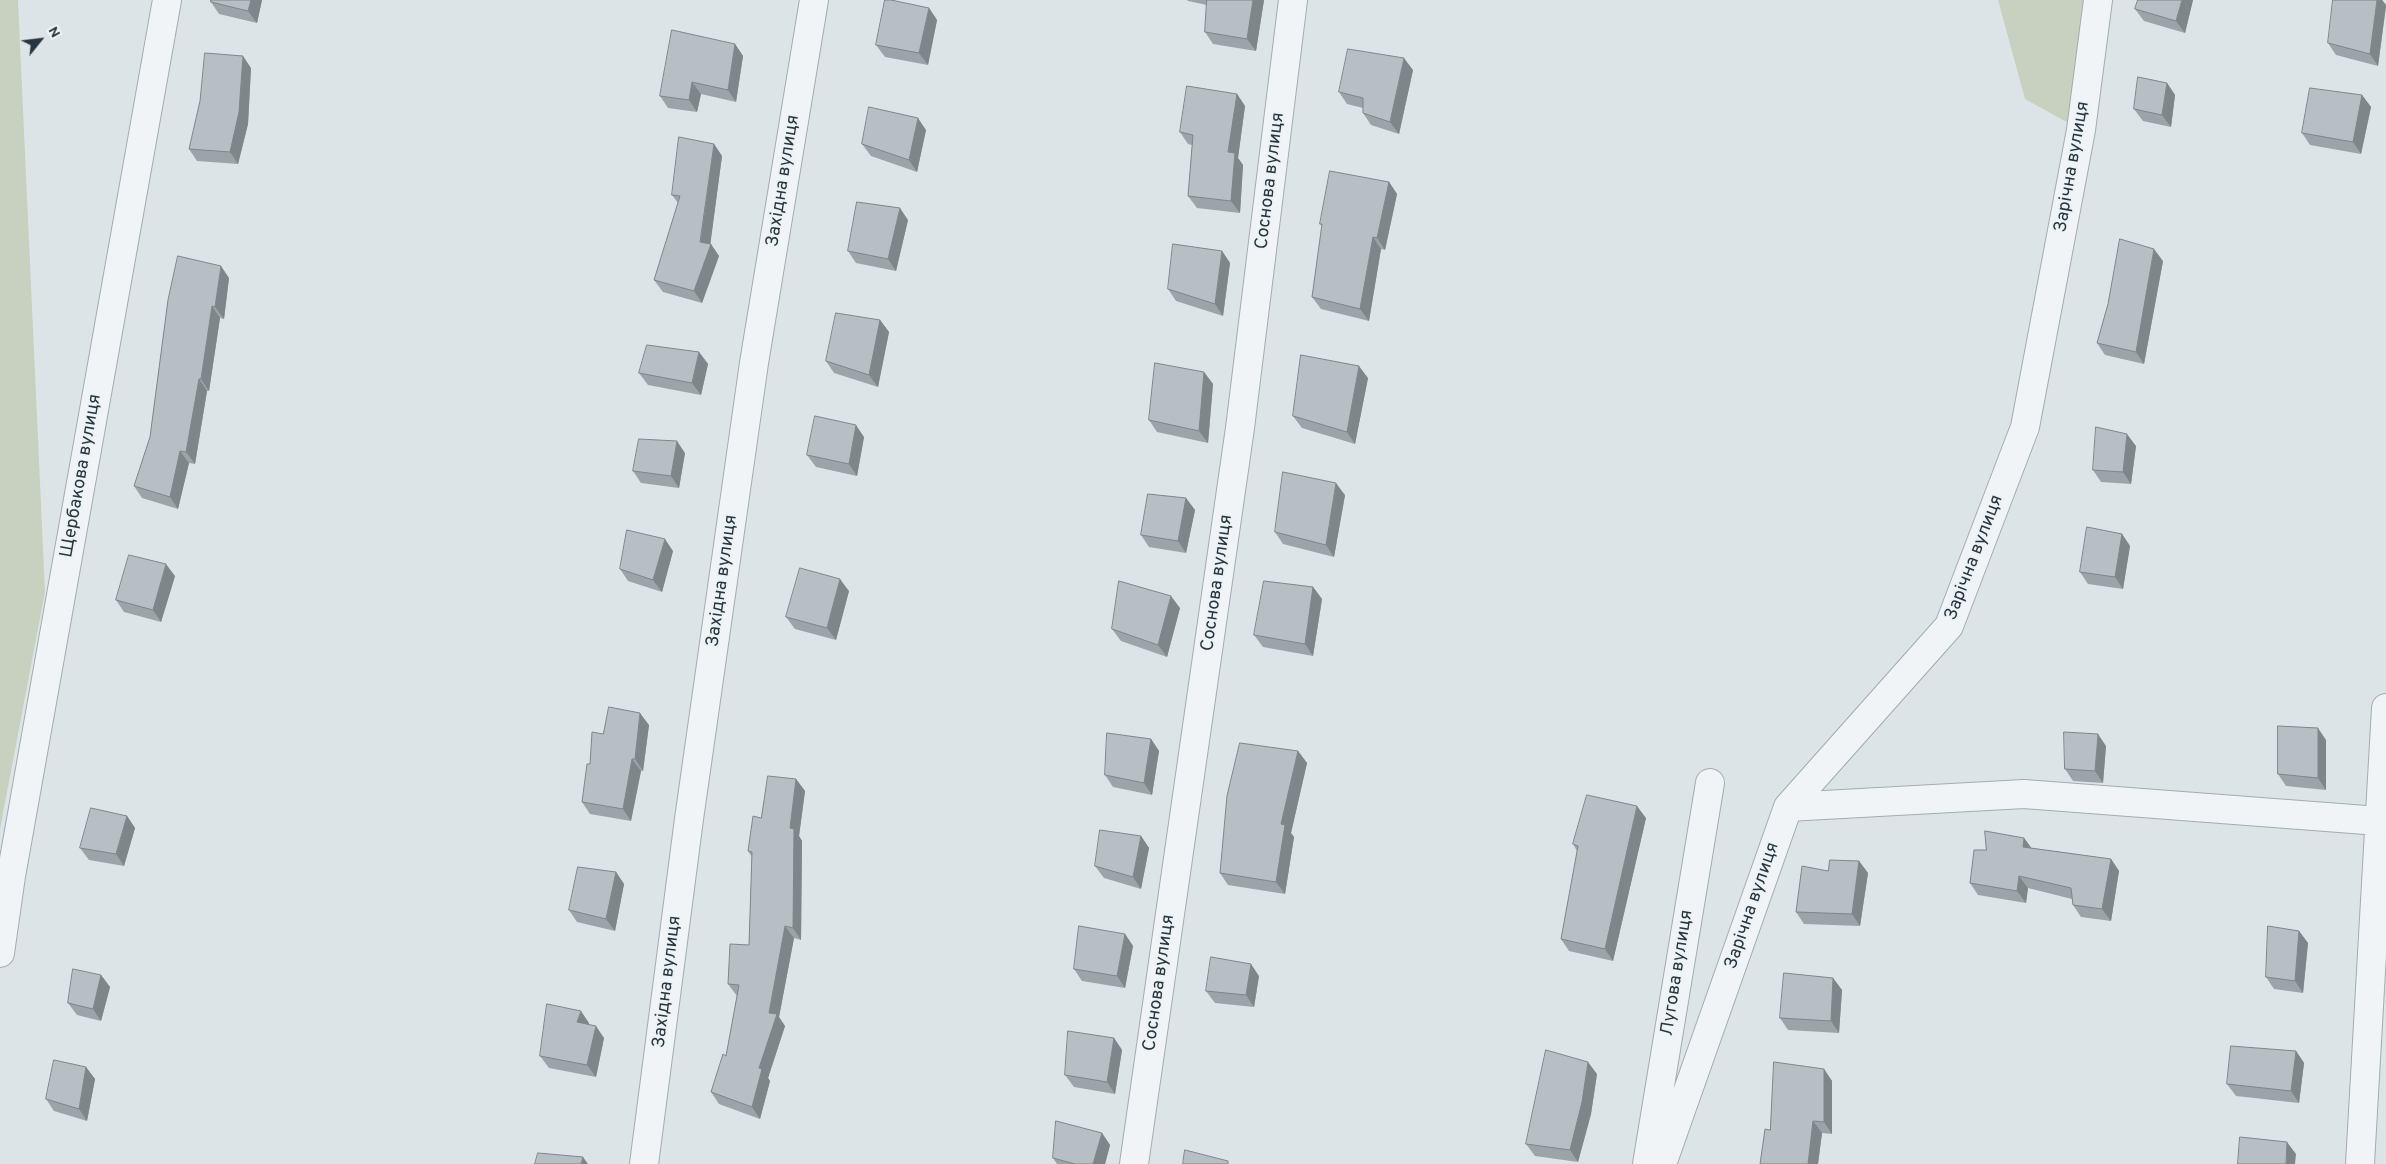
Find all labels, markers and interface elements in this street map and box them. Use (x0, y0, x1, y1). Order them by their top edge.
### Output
north arrow (15, 15, 65, 65)
text: N (44, 24, 63, 41)
street label: Зарічна вулиця (2051, 100, 2095, 234)
street label: Соснова вулиця (1252, 111, 1290, 251)
street label: Західна вулиця (763, 113, 805, 249)
street label: Щербакова вулиця (57, 393, 107, 559)
street label: Зарічна вулиця (1941, 492, 2009, 624)
street label: Західна вулиця (703, 513, 743, 649)
street label: Соснова вулиця (1198, 513, 1238, 653)
street label: Зарічна вулиця (1721, 840, 1785, 972)
street label: Лугова вулиця (1657, 908, 1699, 1038)
street label: Соснова вулиця (1140, 913, 1180, 1053)
street label: Західна вулиця (649, 915, 687, 1049)

